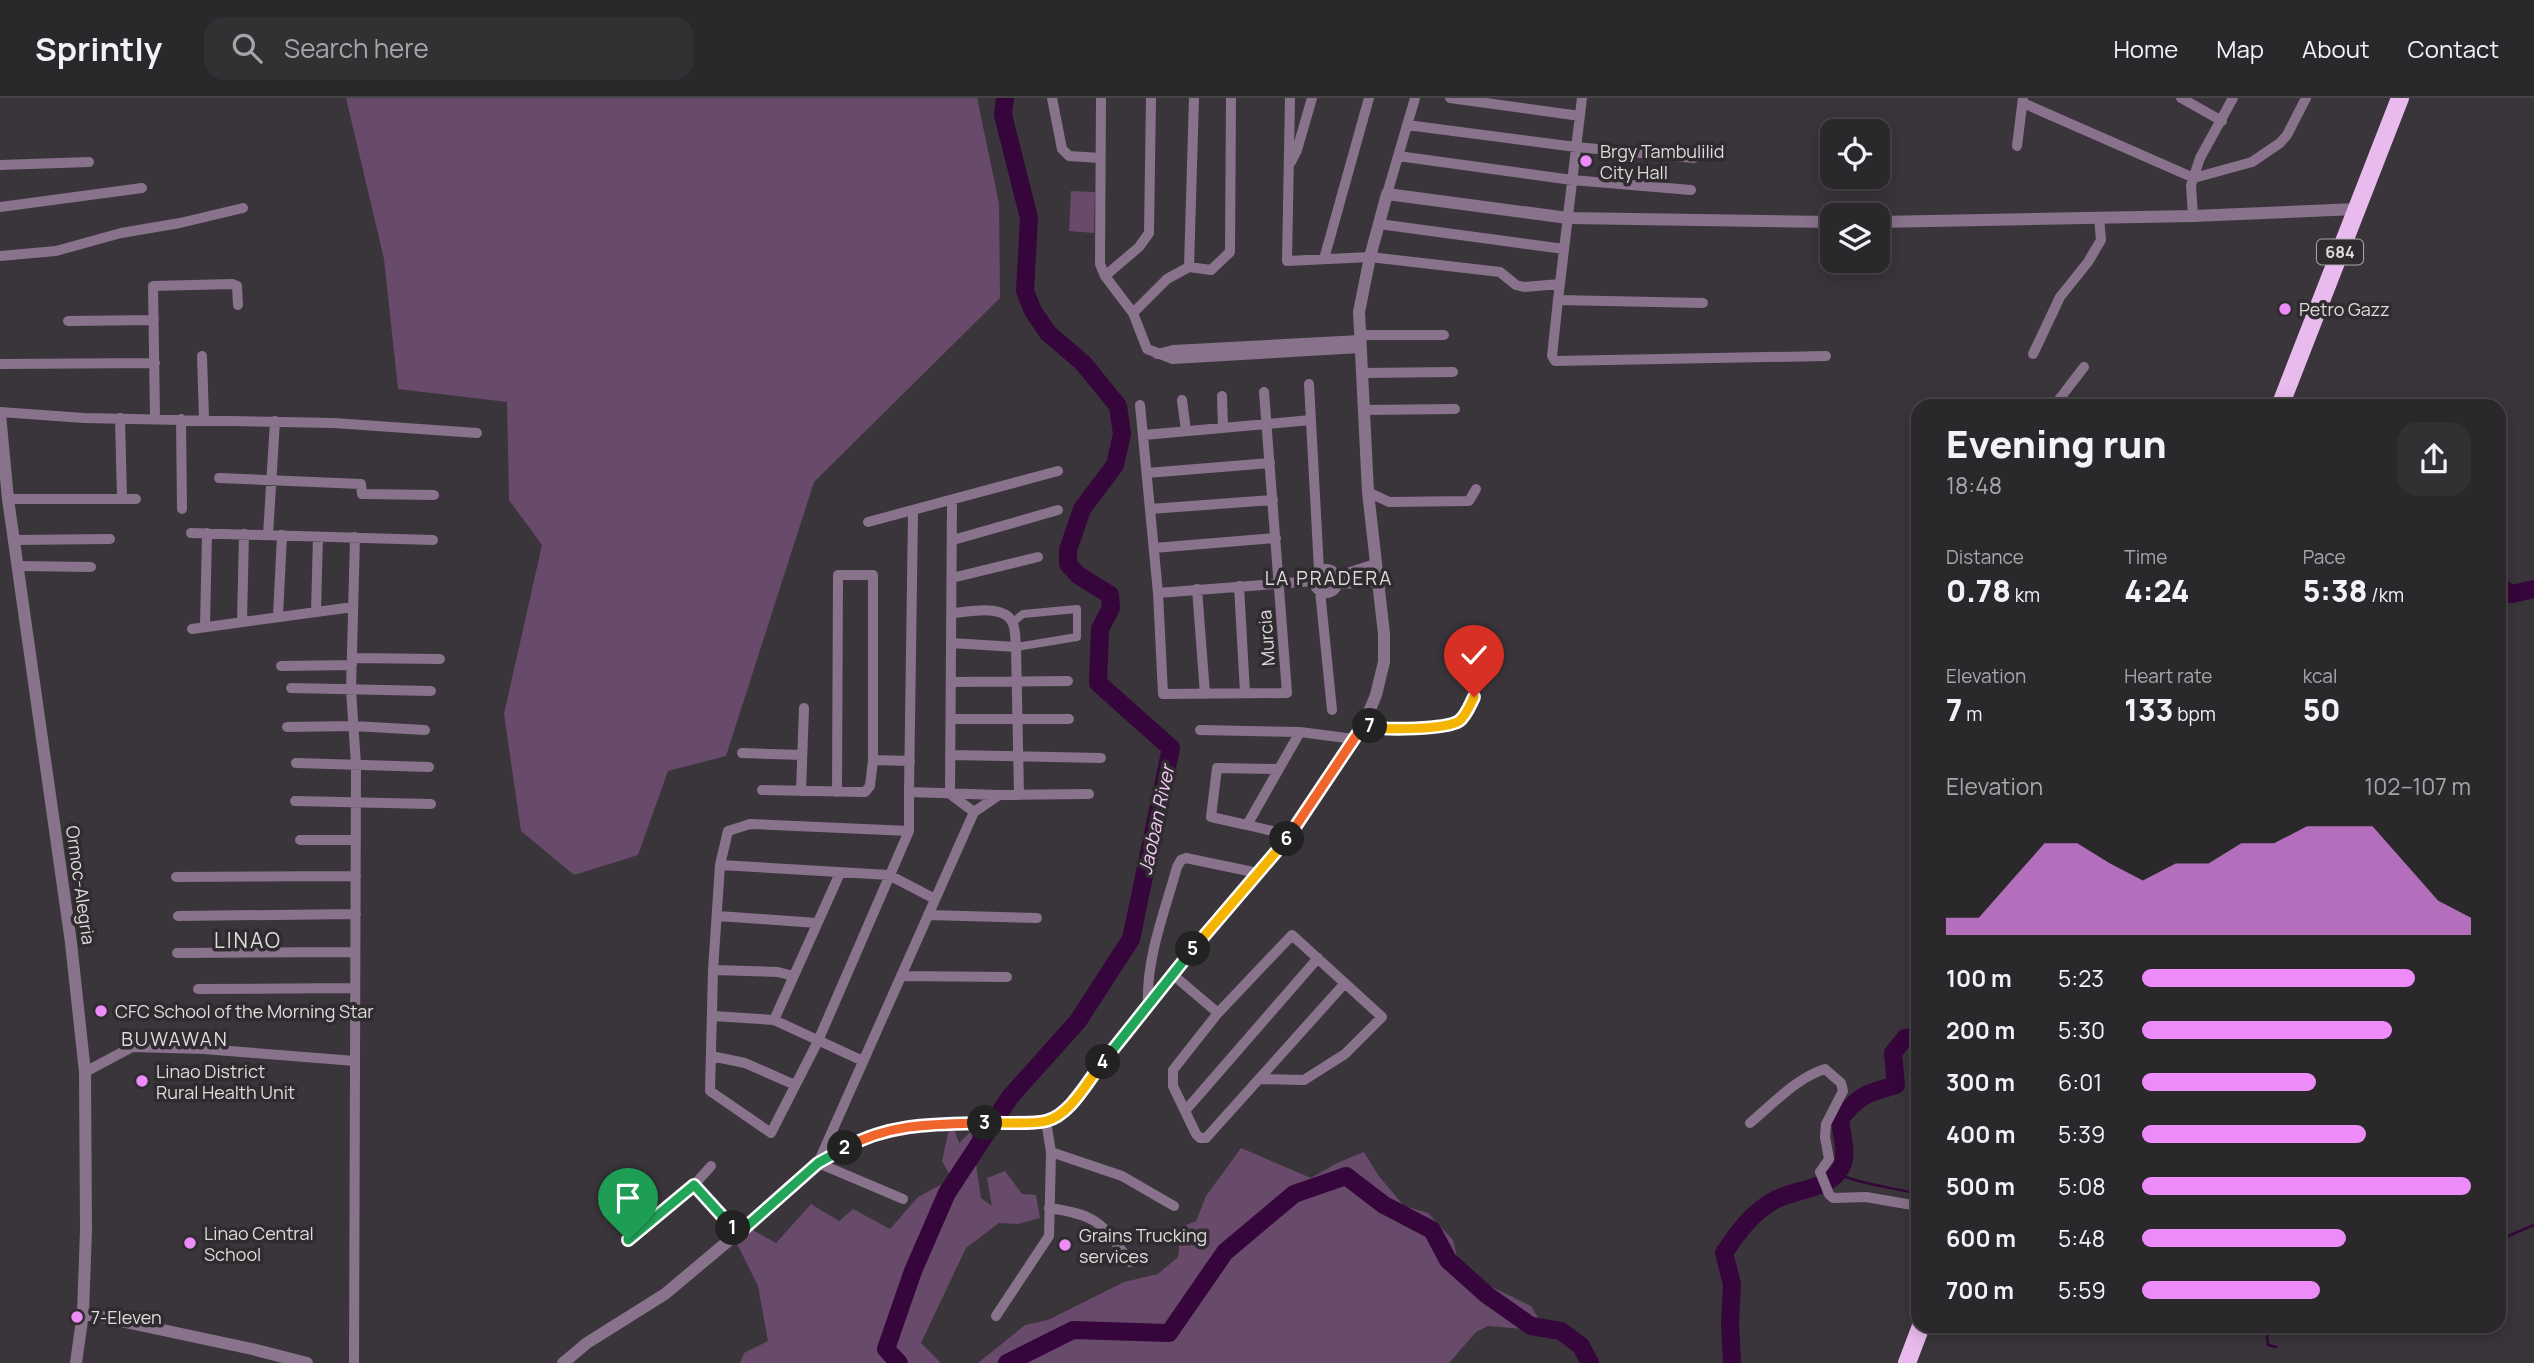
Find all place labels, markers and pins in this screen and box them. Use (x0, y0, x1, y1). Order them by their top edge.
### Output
place label: Brgy Tambulilid City Hall (1600, 139, 1724, 184)
marker: Brgy Tambulilid City Hall (1578, 153, 1594, 169)
place label: Petro Gazz (2299, 297, 2390, 321)
marker: Petro Gazz (2277, 301, 2293, 317)
pin (1444, 625, 1504, 697)
pin: 7 (1352, 708, 1388, 744)
pin: 6 (1270, 822, 1304, 856)
pin: 5 (1176, 932, 1210, 966)
place label: CFC School of the Morning Star (115, 999, 374, 1023)
marker: CFC School of the Morning Star (93, 1003, 109, 1019)
pin: 4 (1086, 1044, 1120, 1080)
place label: Linao District Rural Health Unit (156, 1059, 295, 1104)
marker: Linao District Rural Health Unit (134, 1073, 150, 1089)
pin: 3 (968, 1105, 1002, 1140)
pin: 2 (828, 1130, 862, 1166)
pin (598, 1168, 658, 1240)
pin: 1 (716, 1210, 750, 1246)
place label: Linao Central School (204, 1221, 314, 1266)
place label: Grains Trucking services (1079, 1223, 1207, 1268)
marker: Linao Central School (182, 1235, 198, 1251)
marker: Grains Trucking services (1057, 1237, 1073, 1253)
place label: 7-Eleven (91, 1305, 162, 1329)
marker: 7-Eleven (69, 1309, 85, 1325)

